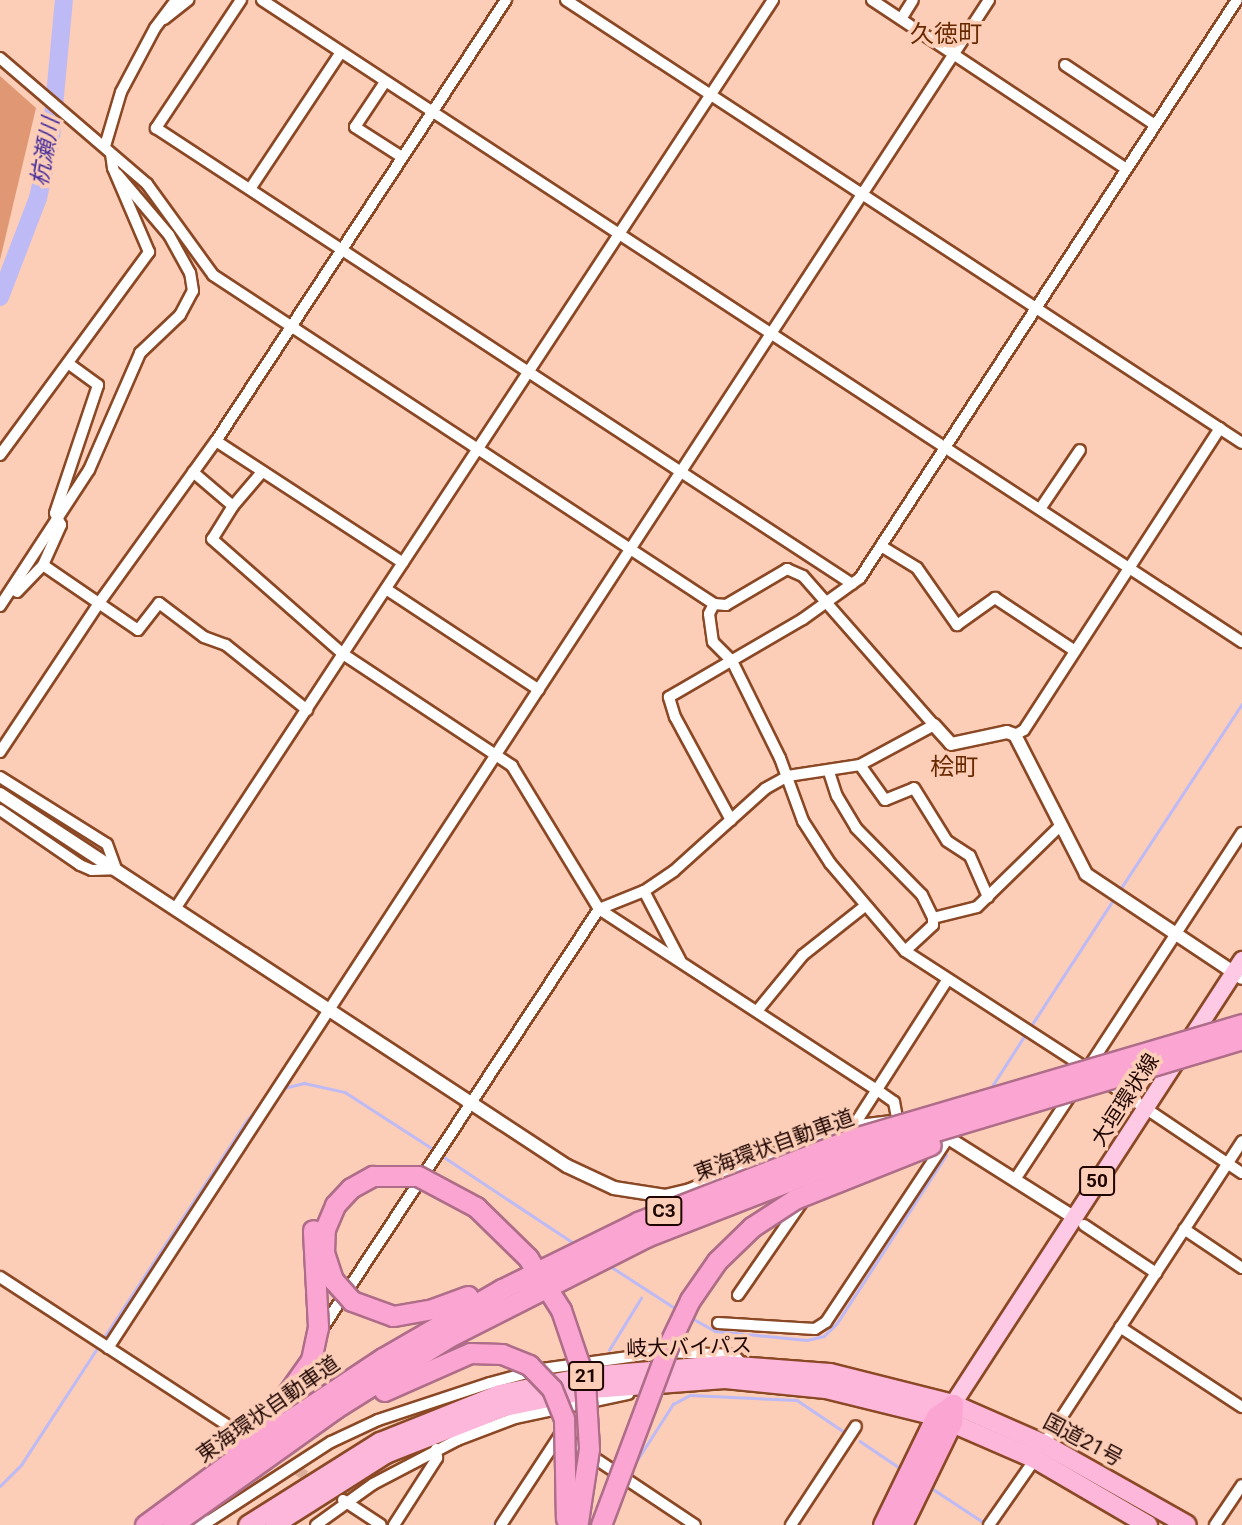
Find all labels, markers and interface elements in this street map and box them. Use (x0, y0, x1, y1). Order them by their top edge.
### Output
district label: 久徳町 (910, 21, 982, 49)
water label: 杭瀬川 (26, 116, 66, 188)
district label: 桧町 (930, 754, 978, 782)
street label: 大垣環状線 (1086, 1049, 1164, 1151)
street label: 東海環状自動車道 (691, 1104, 857, 1186)
road number: 50 (1078, 1166, 1116, 1196)
road number: C3 (645, 1196, 683, 1226)
street label: 岐大バイパス (626, 1332, 752, 1362)
street label: 東海環状自動車道 (192, 1350, 344, 1468)
road number: 21 (567, 1360, 605, 1392)
street label: 国道21号 (1039, 1409, 1127, 1471)

